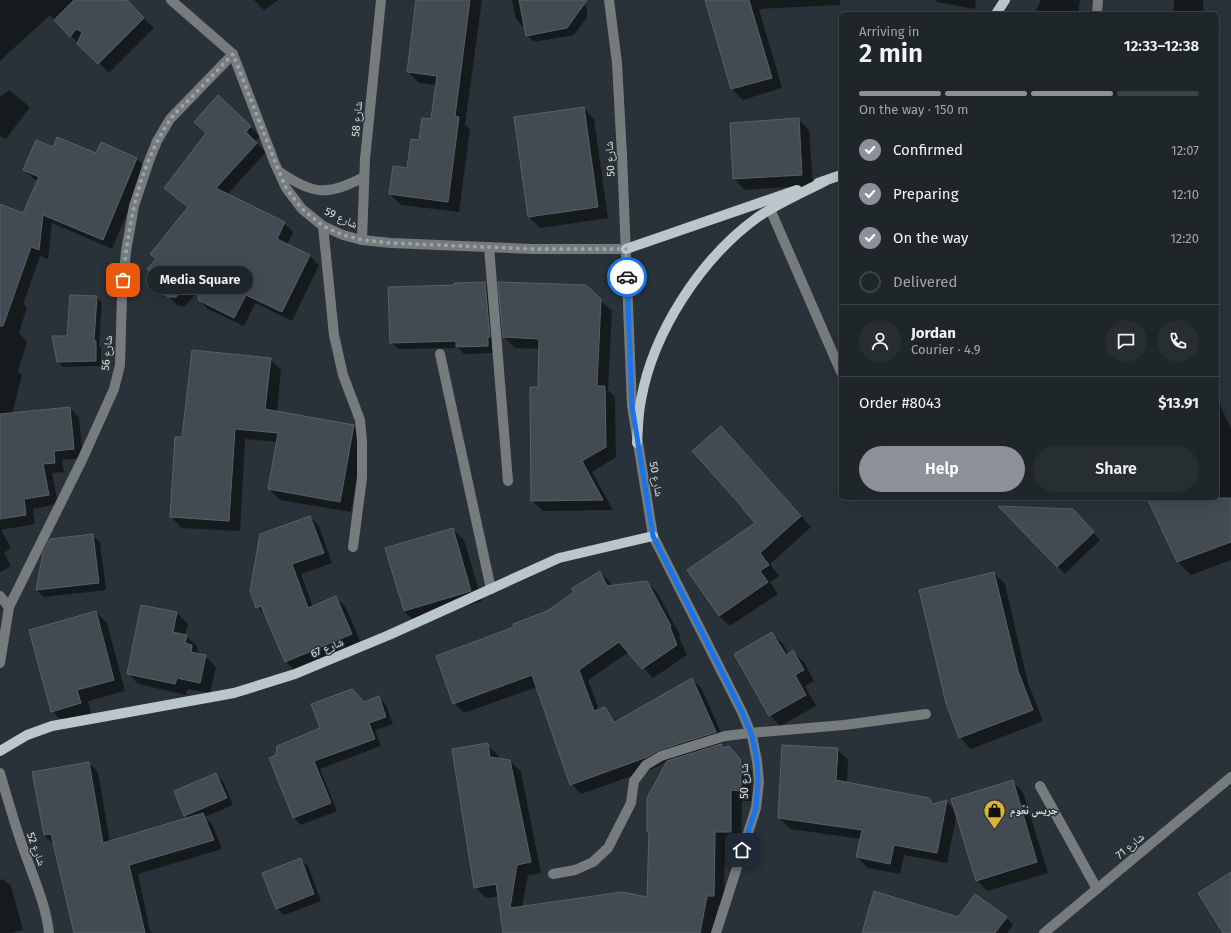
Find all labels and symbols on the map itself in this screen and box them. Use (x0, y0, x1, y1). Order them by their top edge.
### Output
street label: شارع 58 (349, 101, 365, 137)
street label: شارع 50 (603, 141, 617, 177)
street label: شارع 59 (322, 205, 360, 231)
courier (607, 257, 647, 297)
pin (106, 263, 140, 297)
callout: Media Square (147, 266, 253, 294)
street label: شارع 56 (99, 335, 115, 371)
street label: شارع 50 (647, 460, 665, 498)
street label: شارع 67 (309, 636, 345, 660)
street label: شارع 50 (738, 763, 751, 799)
shop icon: جريس نعّوم (981, 797, 1007, 830)
place label: جريس نعّوم (1010, 804, 1058, 818)
street label: شارع 52 (24, 830, 48, 868)
street label: شارع 71 (1113, 830, 1147, 862)
pin (725, 833, 759, 867)

